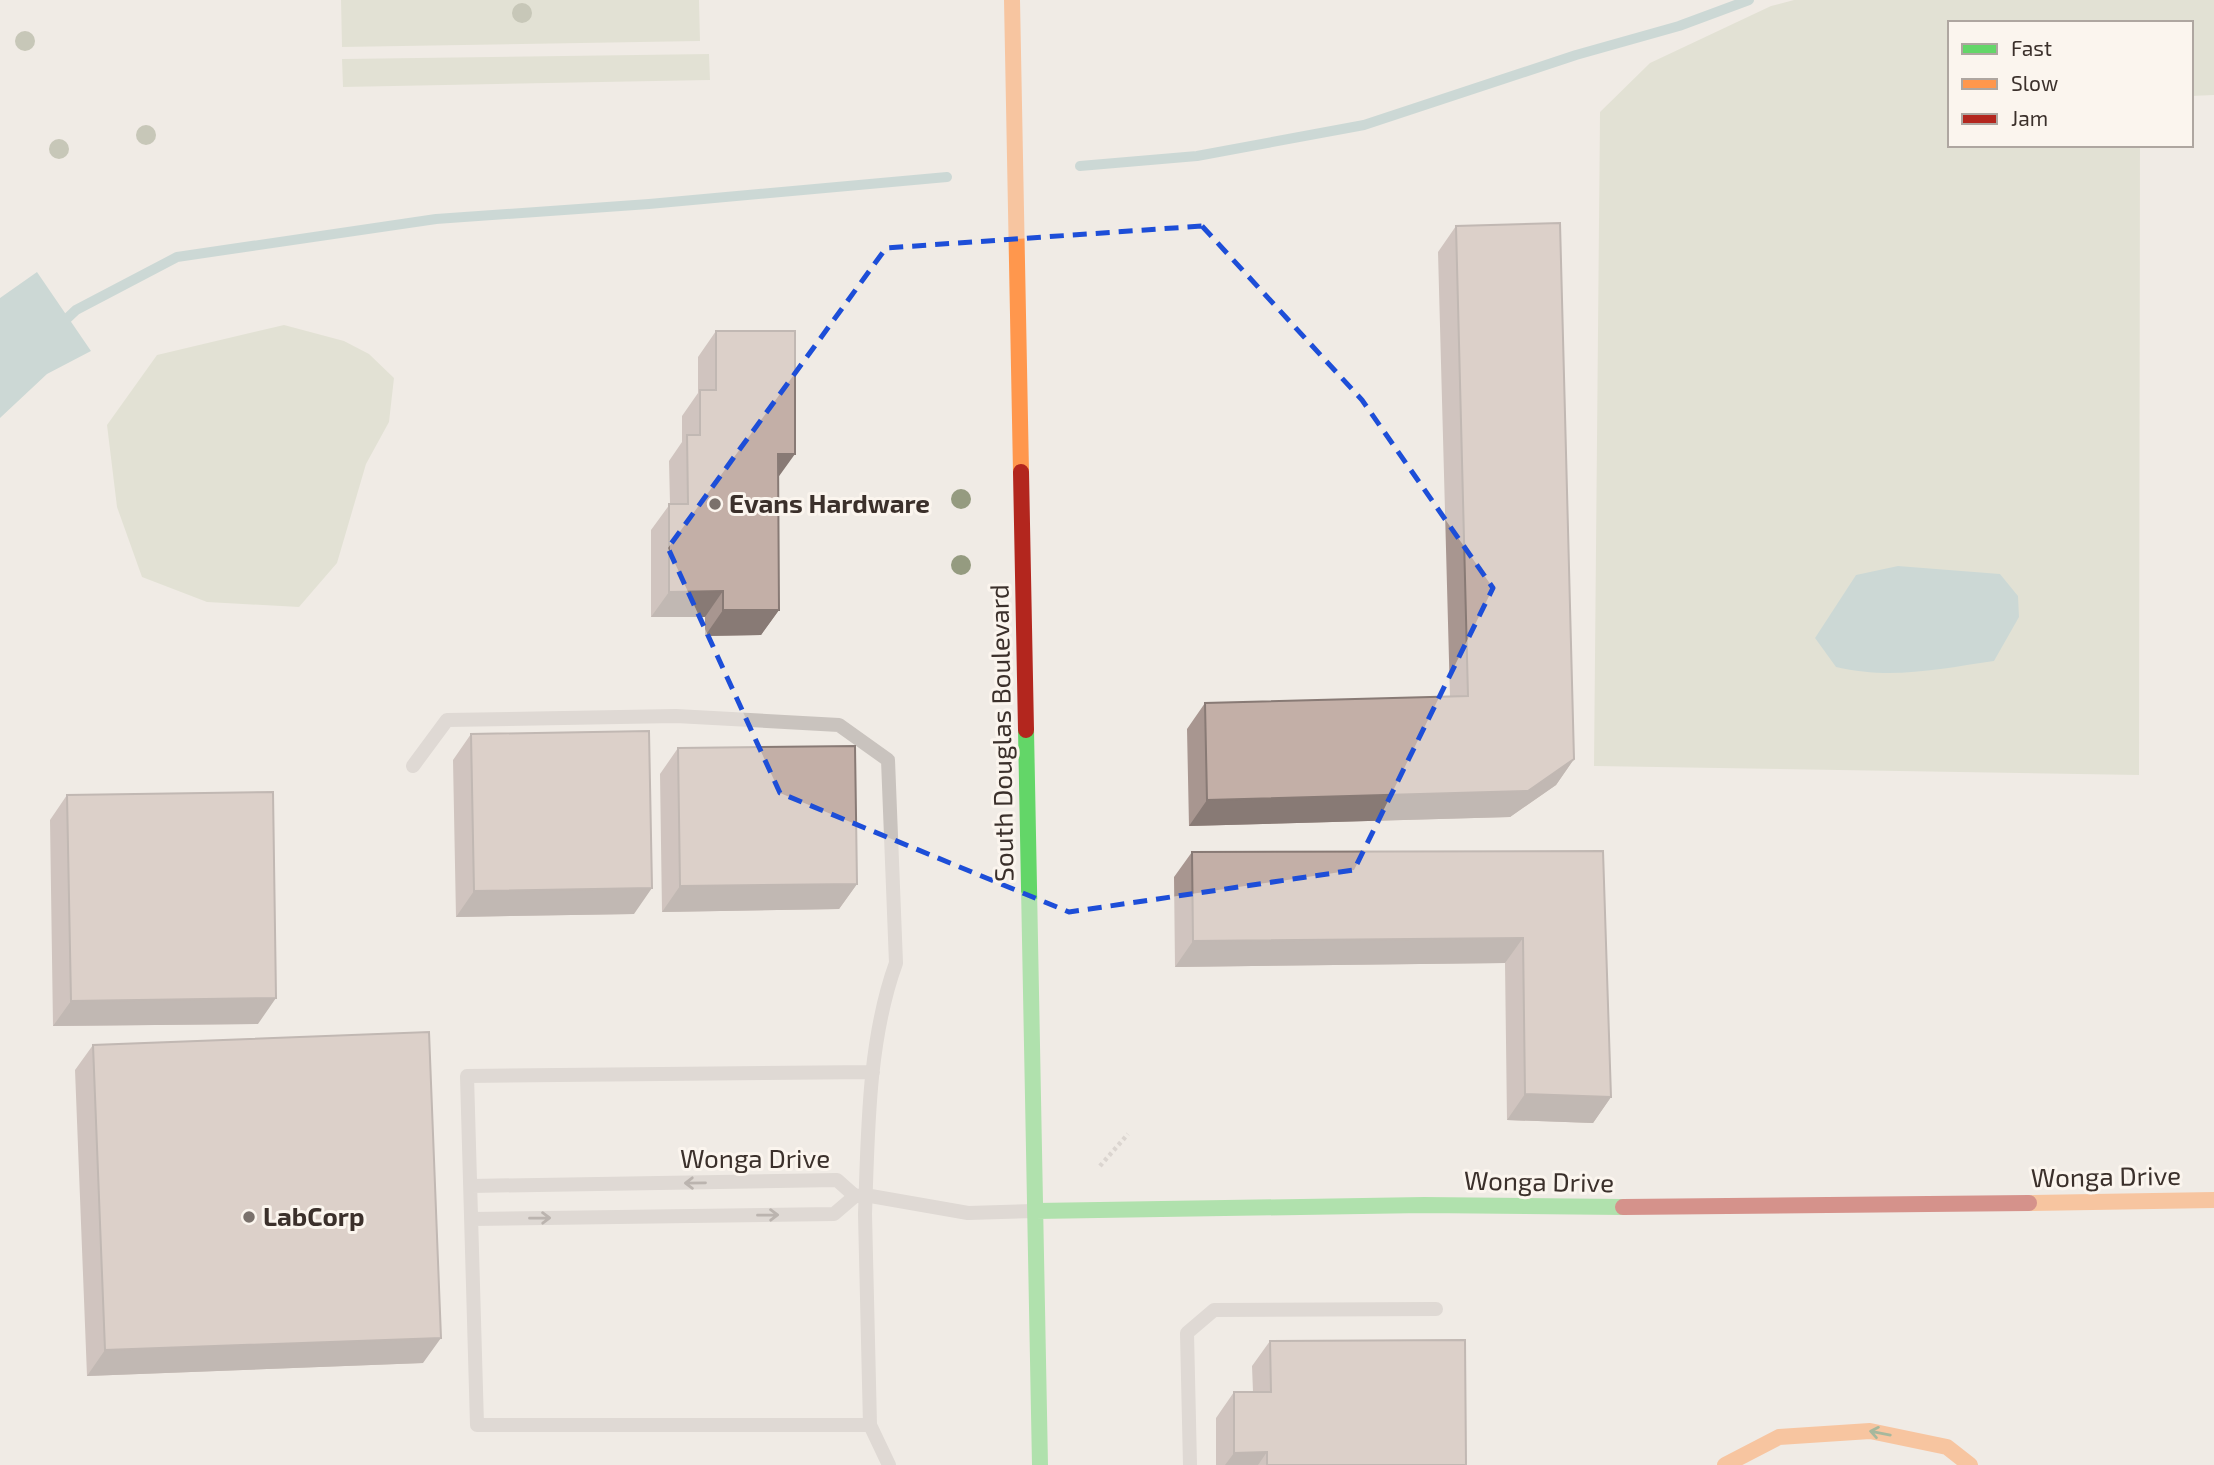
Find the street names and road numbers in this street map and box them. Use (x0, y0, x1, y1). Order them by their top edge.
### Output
street label: South Douglas Boulevard (982, 584, 1019, 882)
street label: Wonga Drive (680, 1142, 830, 1173)
street label: Wonga Drive (2031, 1159, 2181, 1192)
street label: Wonga Drive (1464, 1164, 1614, 1197)

